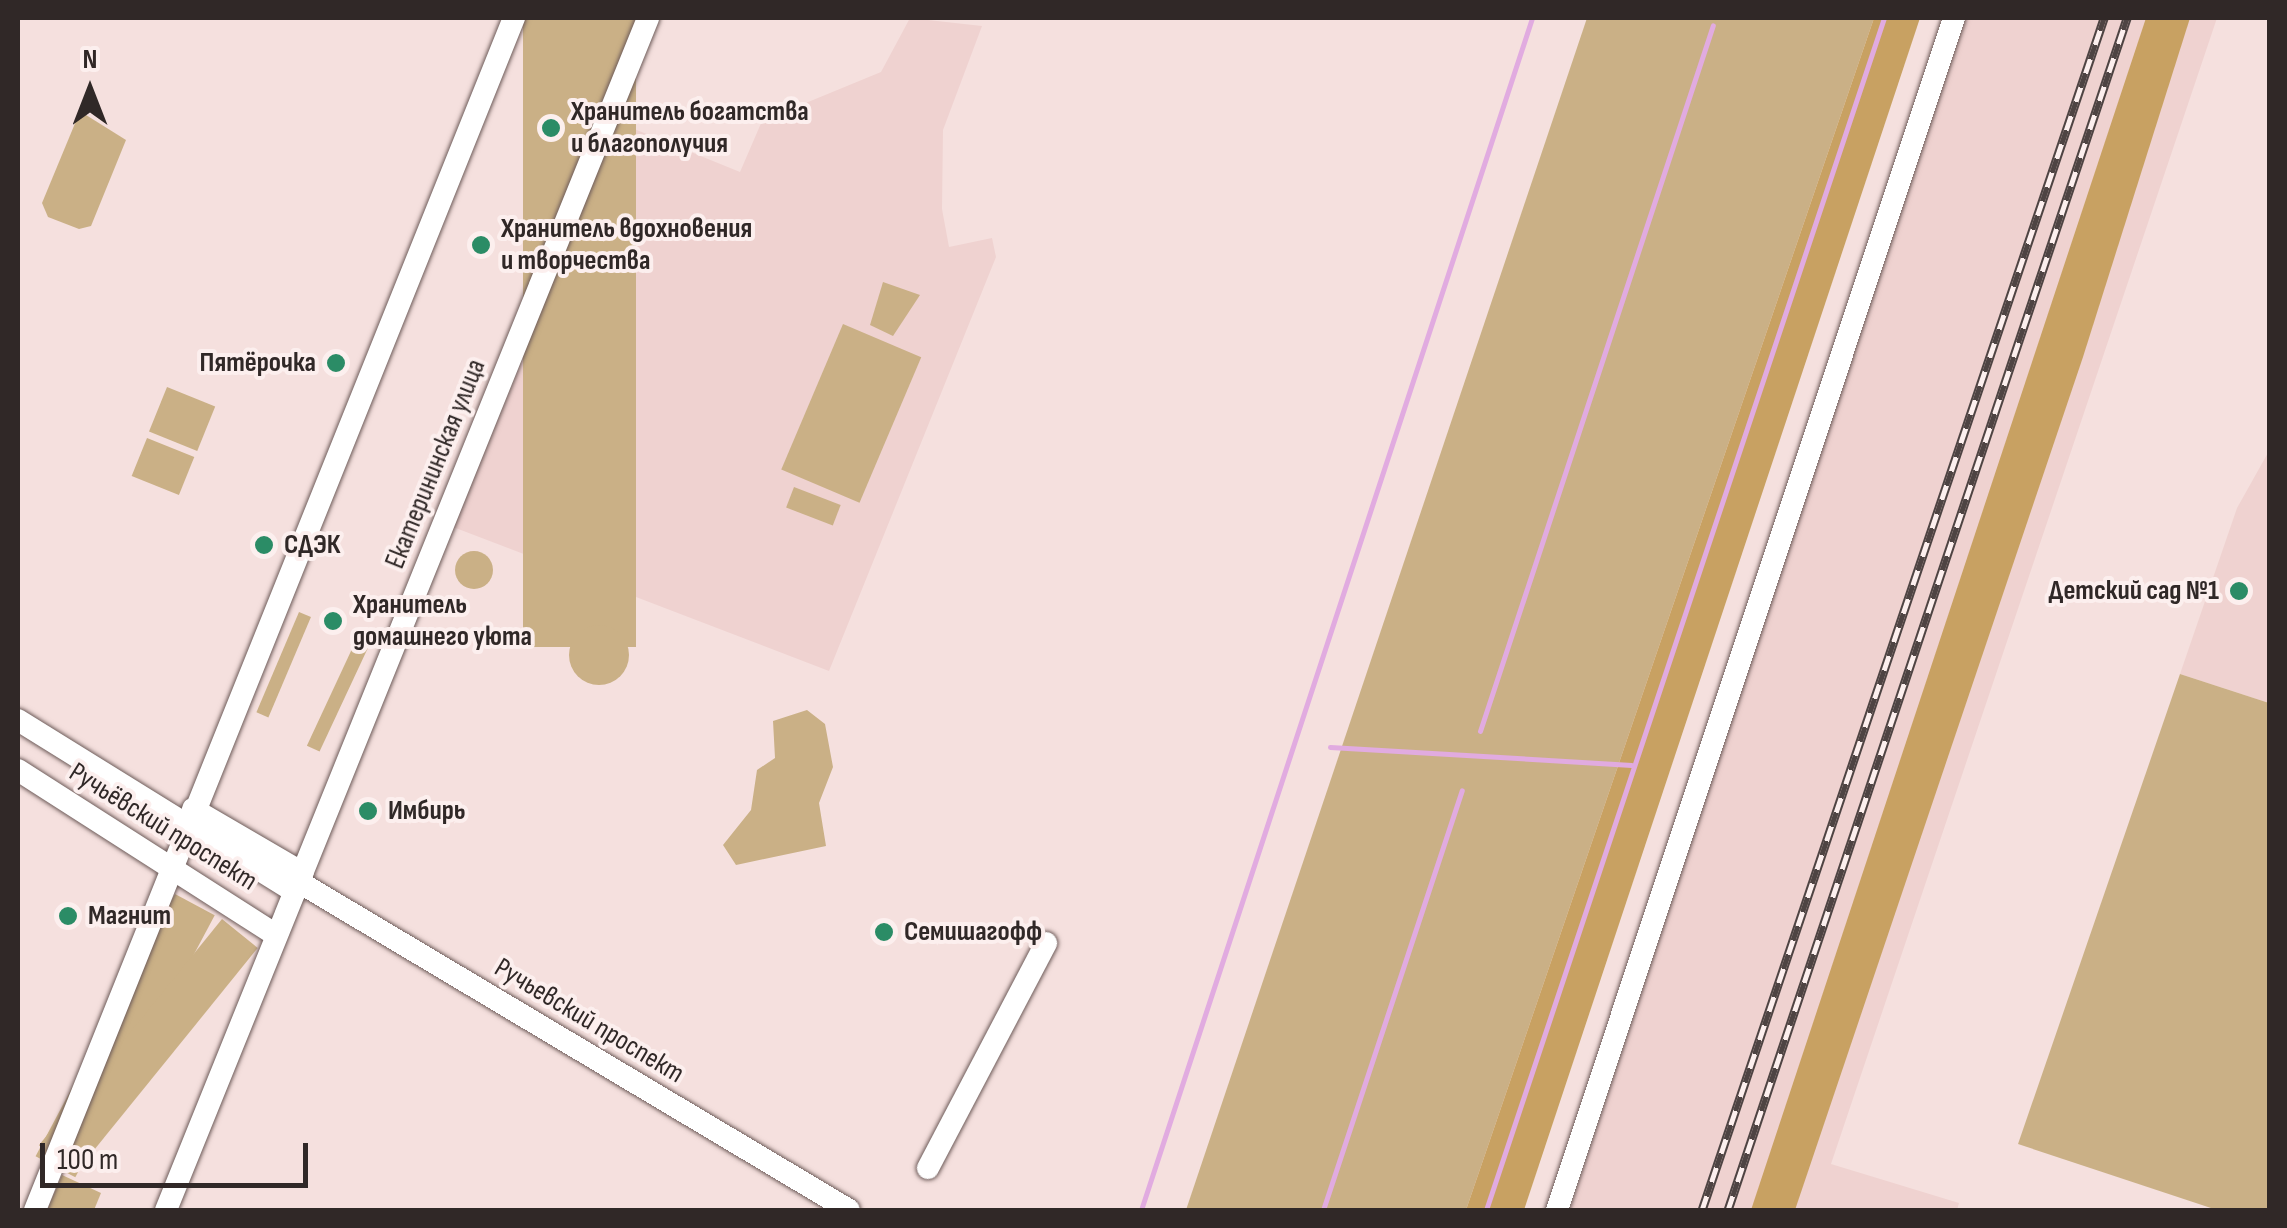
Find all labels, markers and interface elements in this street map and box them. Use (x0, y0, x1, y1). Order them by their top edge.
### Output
north arrow (40, 40, 140, 140)
text: N (83, 43, 97, 76)
place label: Хранитель богатства и благополучия (571, 95, 809, 161)
marker: Хранитель богатства и благополучия (540, 117, 562, 139)
place label: Хранитель вдохновения и творчества (501, 212, 752, 278)
marker: Хранитель вдохновения и творчества (470, 234, 492, 256)
place label: Пятёрочка (200, 346, 316, 380)
marker: Пятёрочка (325, 352, 347, 374)
street label: Екатерининская улица (379, 354, 493, 574)
place label: СДЭК (284, 528, 341, 562)
marker: СДЭК (253, 534, 275, 556)
place label: Детский сад №1 (2049, 574, 2219, 608)
marker: Детский сад №1 (2228, 580, 2250, 602)
place label: Хранитель домашнего уюта (353, 588, 532, 654)
marker: Хранитель домашнего уюта (322, 610, 344, 632)
street label: Ручьёвский проспект (63, 756, 263, 898)
place label: Имбирь (388, 794, 466, 828)
marker: Имбирь (357, 800, 379, 822)
place label: Магнит (88, 899, 171, 933)
marker: Магнит (57, 905, 79, 927)
place label: Семишагофф (904, 915, 1042, 949)
marker: Семишагофф (873, 921, 895, 943)
street label: Ручьевский проспект (488, 951, 690, 1091)
scale bar (45, 1123, 312, 1185)
text: 100 m (57, 1142, 118, 1178)

